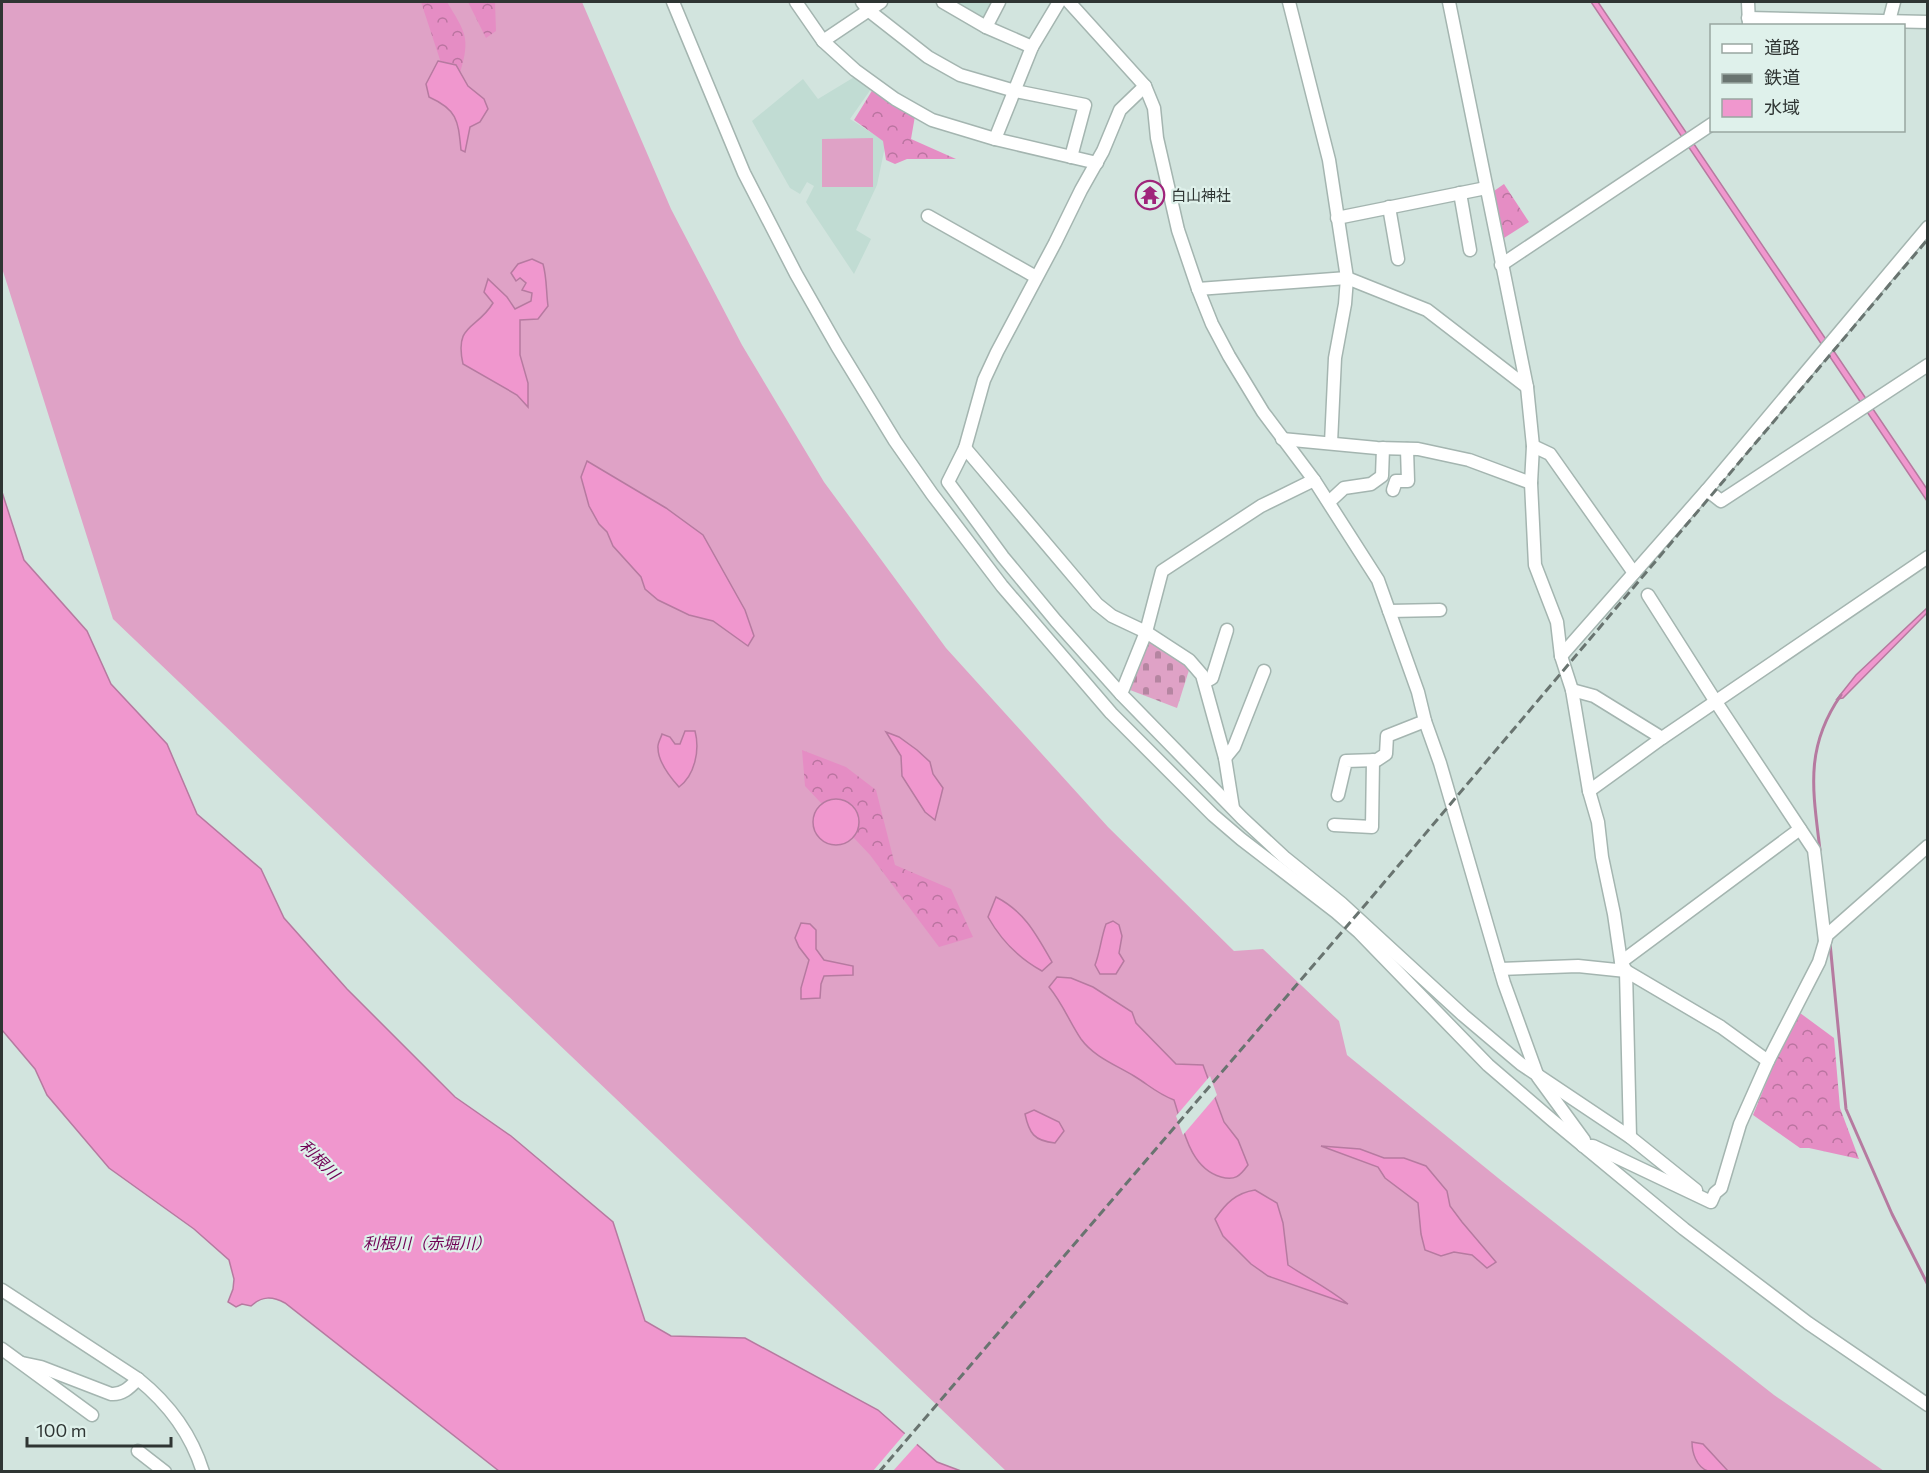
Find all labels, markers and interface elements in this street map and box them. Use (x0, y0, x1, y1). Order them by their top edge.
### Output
legend (1710, 24, 1905, 132)
text: 道路 (1764, 36, 1800, 58)
text: 鉄道 (1764, 66, 1800, 88)
text: 水域 (1764, 96, 1800, 118)
temple icon: 白山神社 (1134, 179, 1166, 211)
place label: 白山神社 (1171, 186, 1231, 204)
water label: 利根川 (296, 1135, 345, 1184)
water label: 利根川（赤堀川） (363, 1233, 491, 1252)
scale bar (27, 1410, 171, 1448)
text: 100 m (36, 1419, 86, 1441)

